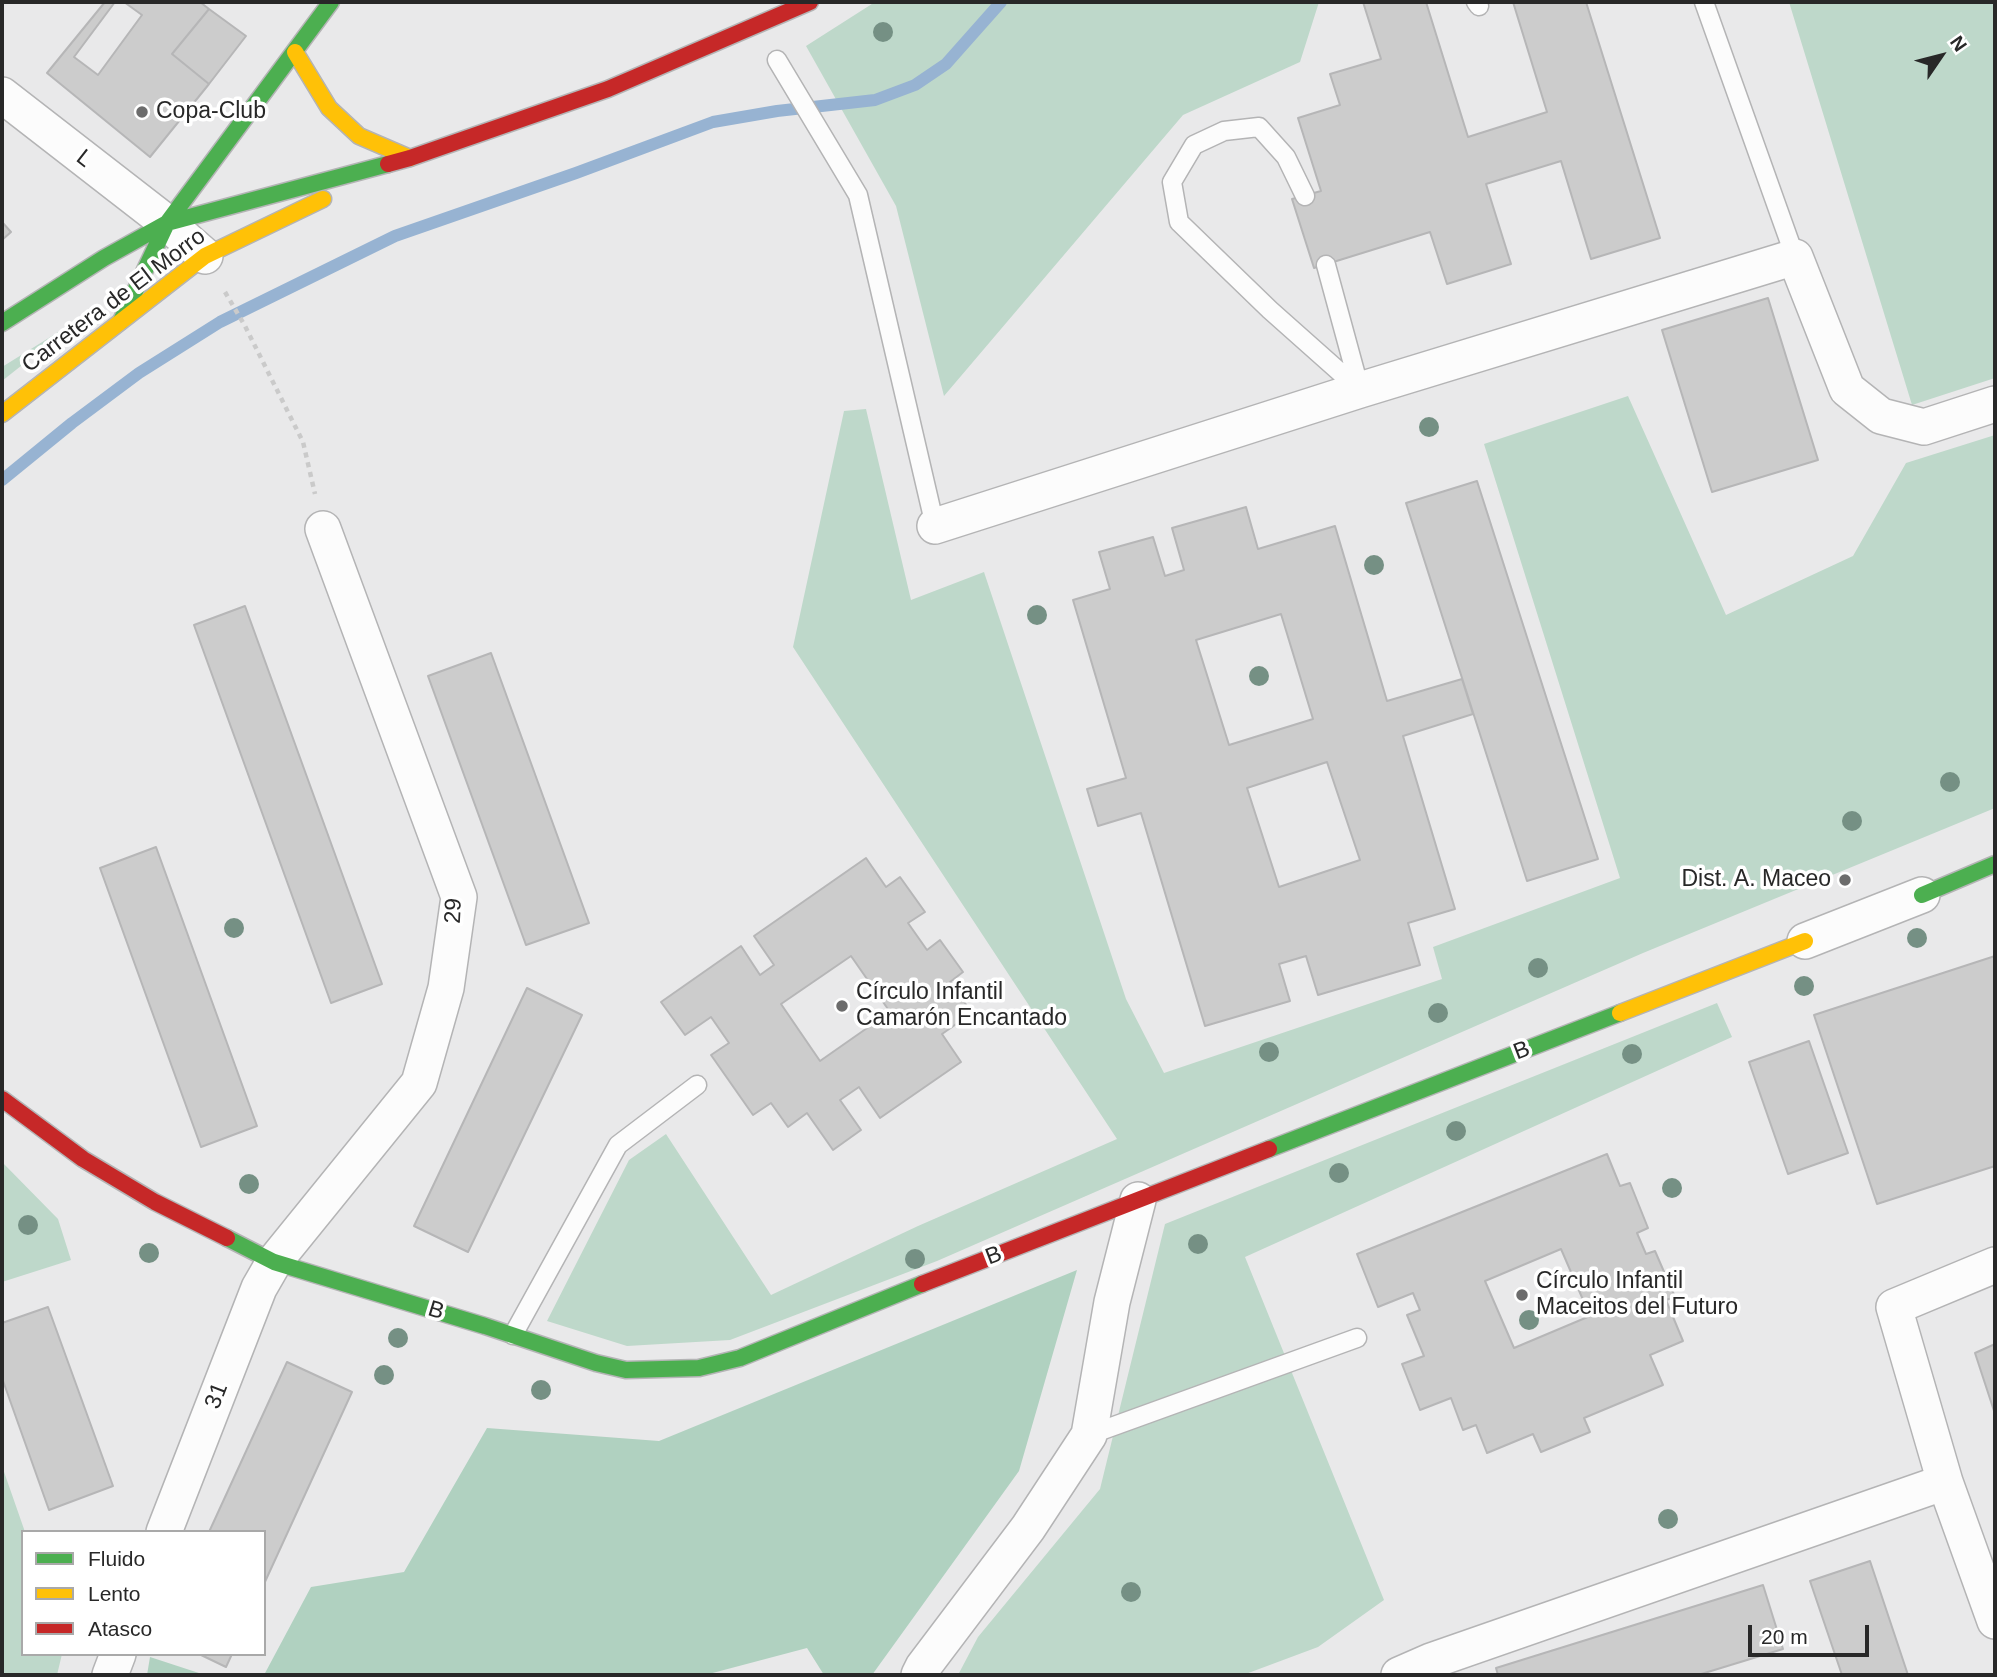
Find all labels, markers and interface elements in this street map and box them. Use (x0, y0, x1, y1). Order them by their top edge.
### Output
north arrow (1906, 21, 1976, 91)
text: N (1946, 32, 1971, 55)
place label: Copa-Club (156, 98, 266, 126)
marker: Copa-Club (134, 104, 150, 120)
street label: L (70, 144, 98, 174)
street label: Carretera de El Morro (17, 223, 211, 379)
place label: Dist. A. Maceo (1681, 866, 1831, 894)
marker: Dist. A. Maceo (1837, 872, 1853, 888)
street label: 29 (440, 898, 468, 924)
place label: Círculo Infantil Camarón Encantado (856, 979, 1067, 1033)
marker: Círculo Infantil Camarón Encantado (834, 998, 850, 1014)
street label: B (1510, 1035, 1534, 1067)
street label: B (982, 1240, 1006, 1272)
place label: Círculo Infantil Maceitos del Futuro (1536, 1268, 1738, 1322)
marker: Círculo Infantil Maceitos del Futuro (1514, 1287, 1530, 1303)
street label: B (425, 1296, 447, 1326)
street label: 31 (200, 1379, 234, 1413)
legend (21, 1530, 266, 1656)
text: Fluido (88, 1547, 145, 1570)
text: Lento (88, 1582, 141, 1605)
scale bar (1752, 1610, 1873, 1654)
text: Atasco (88, 1617, 152, 1640)
text: 20 m (1761, 1625, 1808, 1648)

